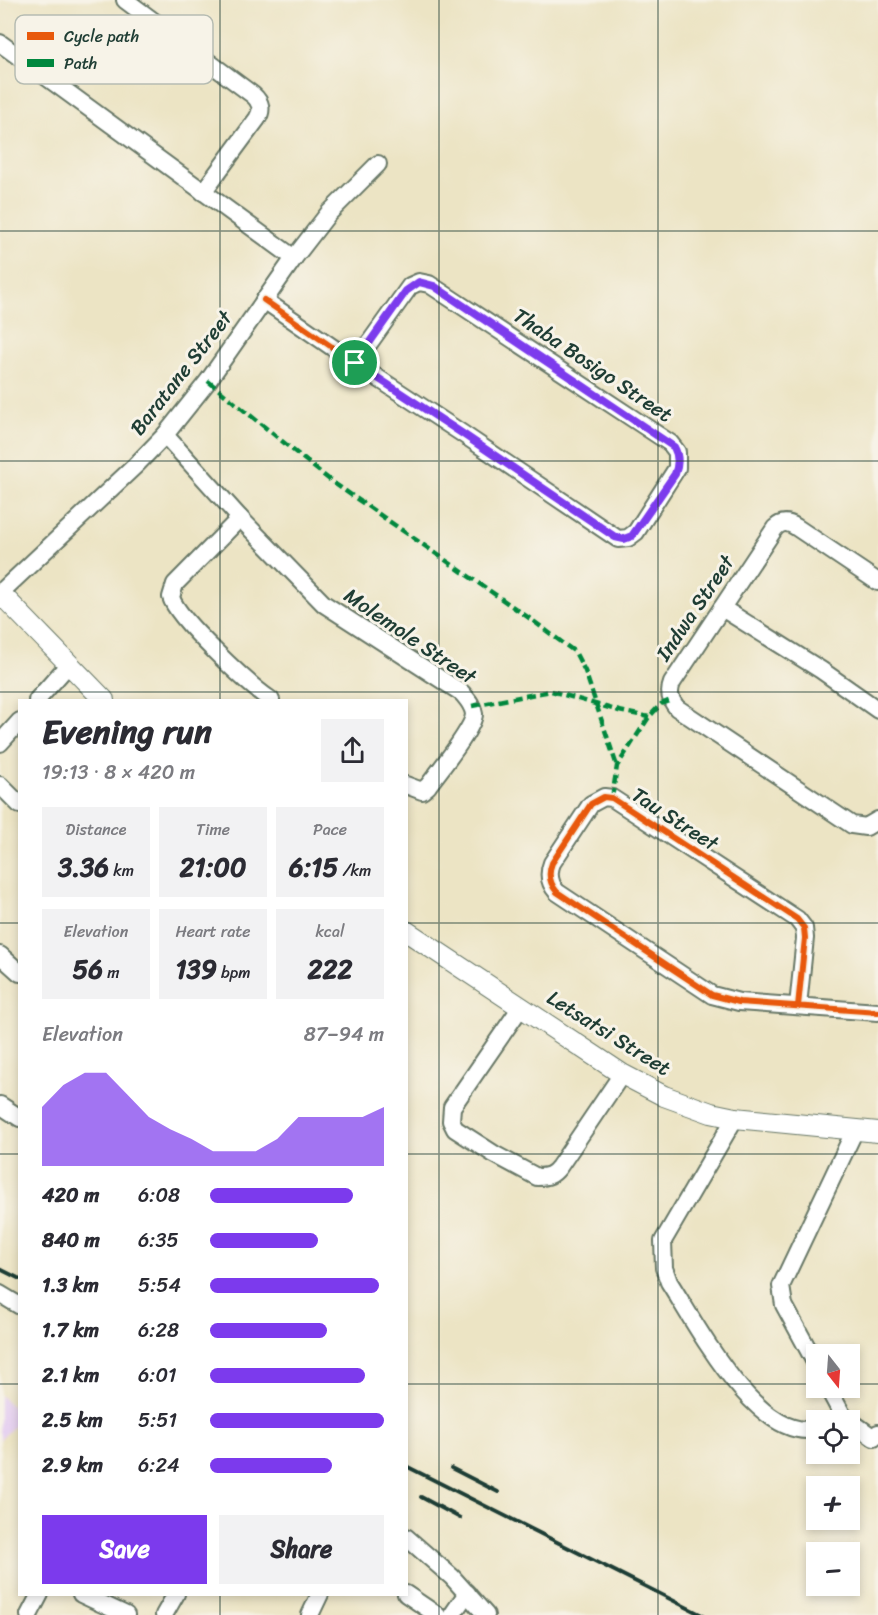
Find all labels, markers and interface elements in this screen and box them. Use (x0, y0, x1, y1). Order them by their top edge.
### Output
legend (15, 15, 213, 84)
text: Cycle path (64, 22, 139, 51)
text: Path (64, 49, 97, 78)
street label: Thaba Bosigo Street (505, 297, 681, 433)
street label: Baratane Street (120, 301, 243, 444)
pin (329, 337, 380, 388)
icon: arrive (338, 346, 371, 379)
street label: Indwa Street (645, 546, 746, 670)
street label: Molemole Street (336, 577, 486, 696)
text: Evening run (42, 703, 212, 761)
button: share (321, 719, 384, 782)
text: 19:13 · 8 × 420 m (42, 755, 195, 790)
street label: Tau Street (624, 777, 727, 862)
text: Distance (66, 815, 126, 844)
text: Time (196, 815, 230, 844)
text: Pace (313, 815, 347, 844)
text: 3.36 (58, 844, 109, 890)
text: 21:00 (180, 844, 246, 890)
text: 6:15 (289, 844, 338, 890)
text: km (109, 856, 134, 885)
text: /km (338, 856, 371, 885)
text: Elevation (64, 917, 128, 946)
text: Heart rate (175, 917, 251, 946)
text: kcal (315, 917, 345, 946)
text: 56 (72, 946, 103, 992)
text: 139 (175, 946, 217, 992)
text: 222 (307, 946, 353, 992)
text: m (103, 958, 120, 987)
text: bpm (217, 958, 251, 987)
street label: Letsatsi Street (539, 980, 679, 1086)
text: Elevation (42, 1017, 123, 1052)
text: 87–94 m (304, 1017, 384, 1052)
text: 420 m (42, 1178, 99, 1213)
text: 6:08 (138, 1178, 180, 1213)
text: 840 m (42, 1223, 100, 1258)
text: 6:35 (138, 1223, 179, 1258)
text: 1.3 km (42, 1268, 99, 1303)
text: 5:54 (138, 1268, 181, 1303)
text: 1.7 km (42, 1313, 99, 1348)
text: 6:28 (138, 1313, 179, 1348)
north arrow (806, 1344, 860, 1398)
map controls (806, 1344, 860, 1596)
text: 2.1 km (42, 1358, 99, 1393)
text: 6:01 (138, 1358, 177, 1393)
text: 2.5 km (42, 1403, 103, 1438)
text: 5:51 (138, 1403, 177, 1438)
button: locate (806, 1410, 860, 1464)
text: 2.9 km (42, 1448, 103, 1483)
text: 6:24 (138, 1448, 179, 1483)
button: + (806, 1476, 860, 1530)
button: Save (42, 1515, 207, 1584)
button: Share (219, 1515, 384, 1584)
button: − (806, 1542, 860, 1596)

